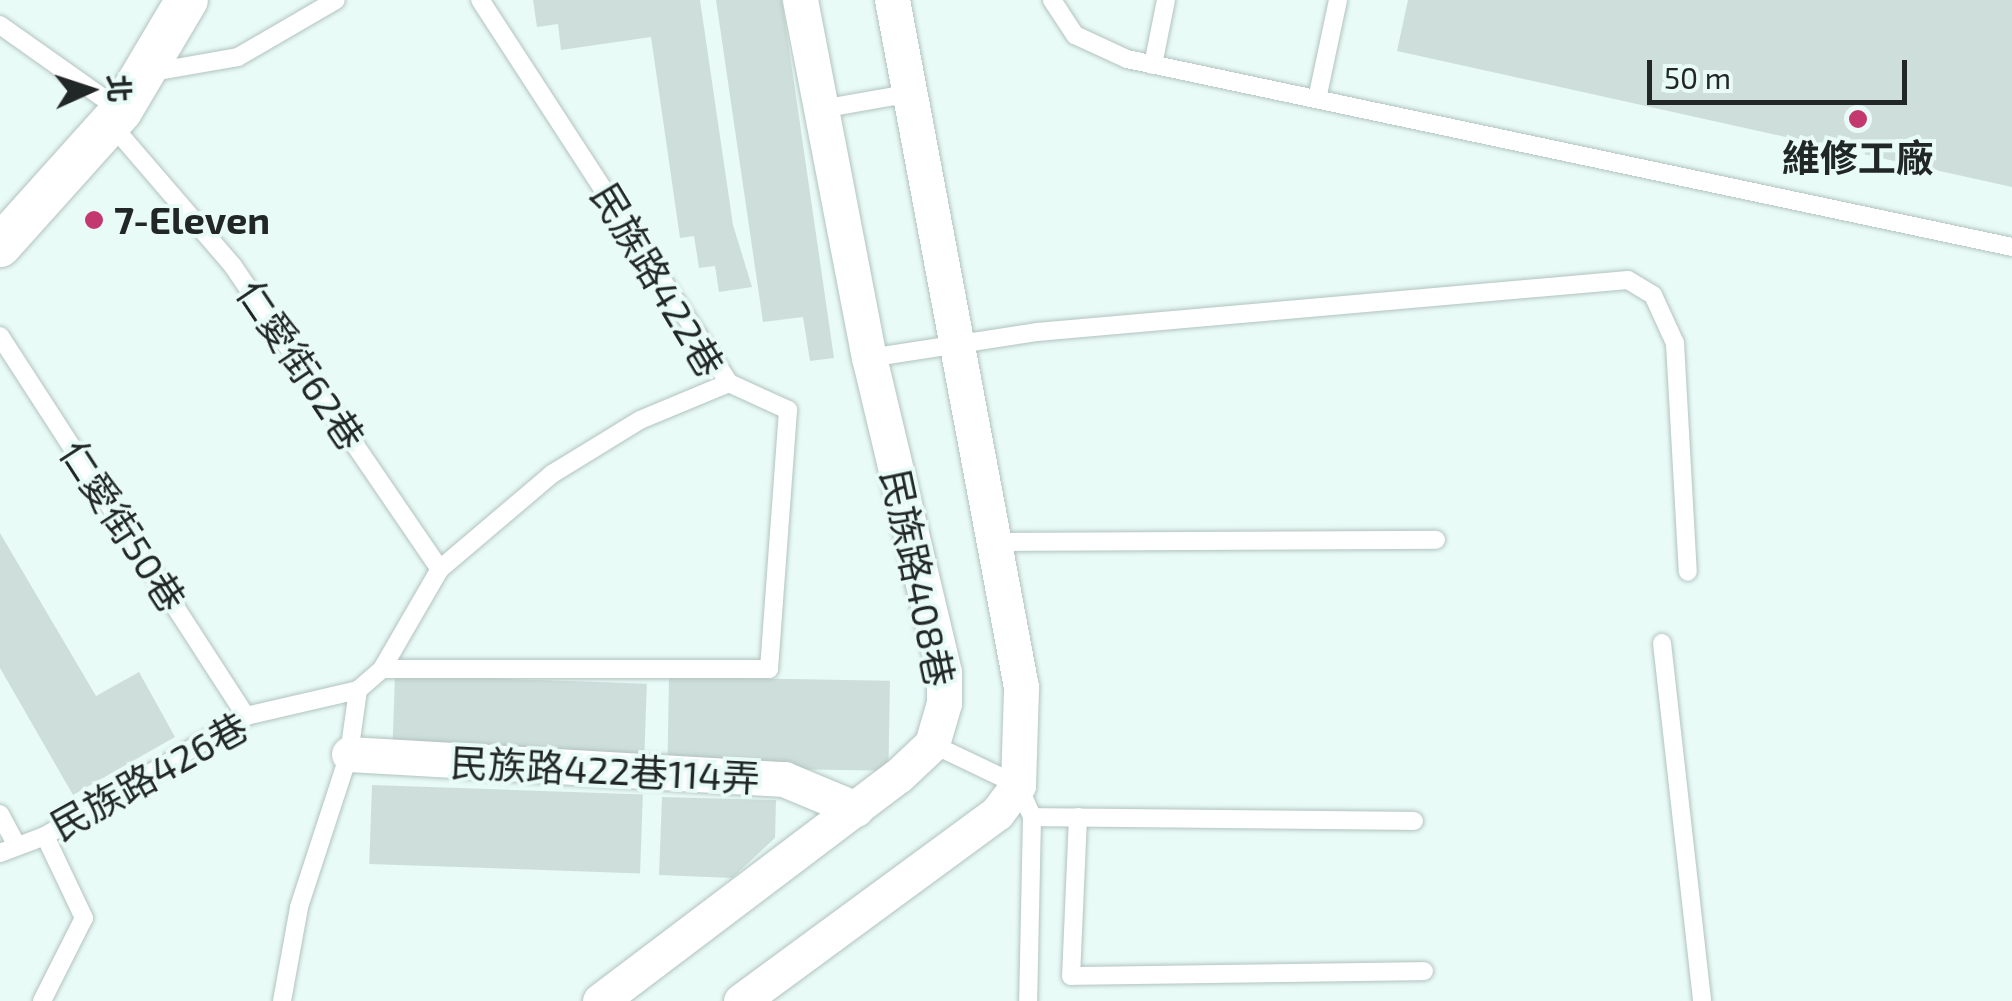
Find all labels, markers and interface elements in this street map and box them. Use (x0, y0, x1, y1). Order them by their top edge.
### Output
north arrow (40, 40, 140, 140)
scale bar (1652, 40, 1912, 102)
text: 50 m (1664, 59, 1731, 95)
text: 北 (102, 74, 138, 103)
marker: 維修工廠 (1847, 108, 1869, 130)
place label: 維修工廠 (1782, 135, 1934, 181)
street label: 民族路422巷 (582, 175, 734, 385)
place label: 7-Eleven (114, 197, 270, 243)
marker: 7-Eleven (83, 209, 105, 231)
street label: 仁愛街62巷 (228, 271, 374, 459)
street label: 仁愛街50巷 (51, 432, 195, 620)
street label: 民族路408巷 (873, 465, 963, 691)
street label: 民族路426巷 (42, 703, 256, 849)
street label: 民族路422巷114弄 (449, 739, 761, 801)

